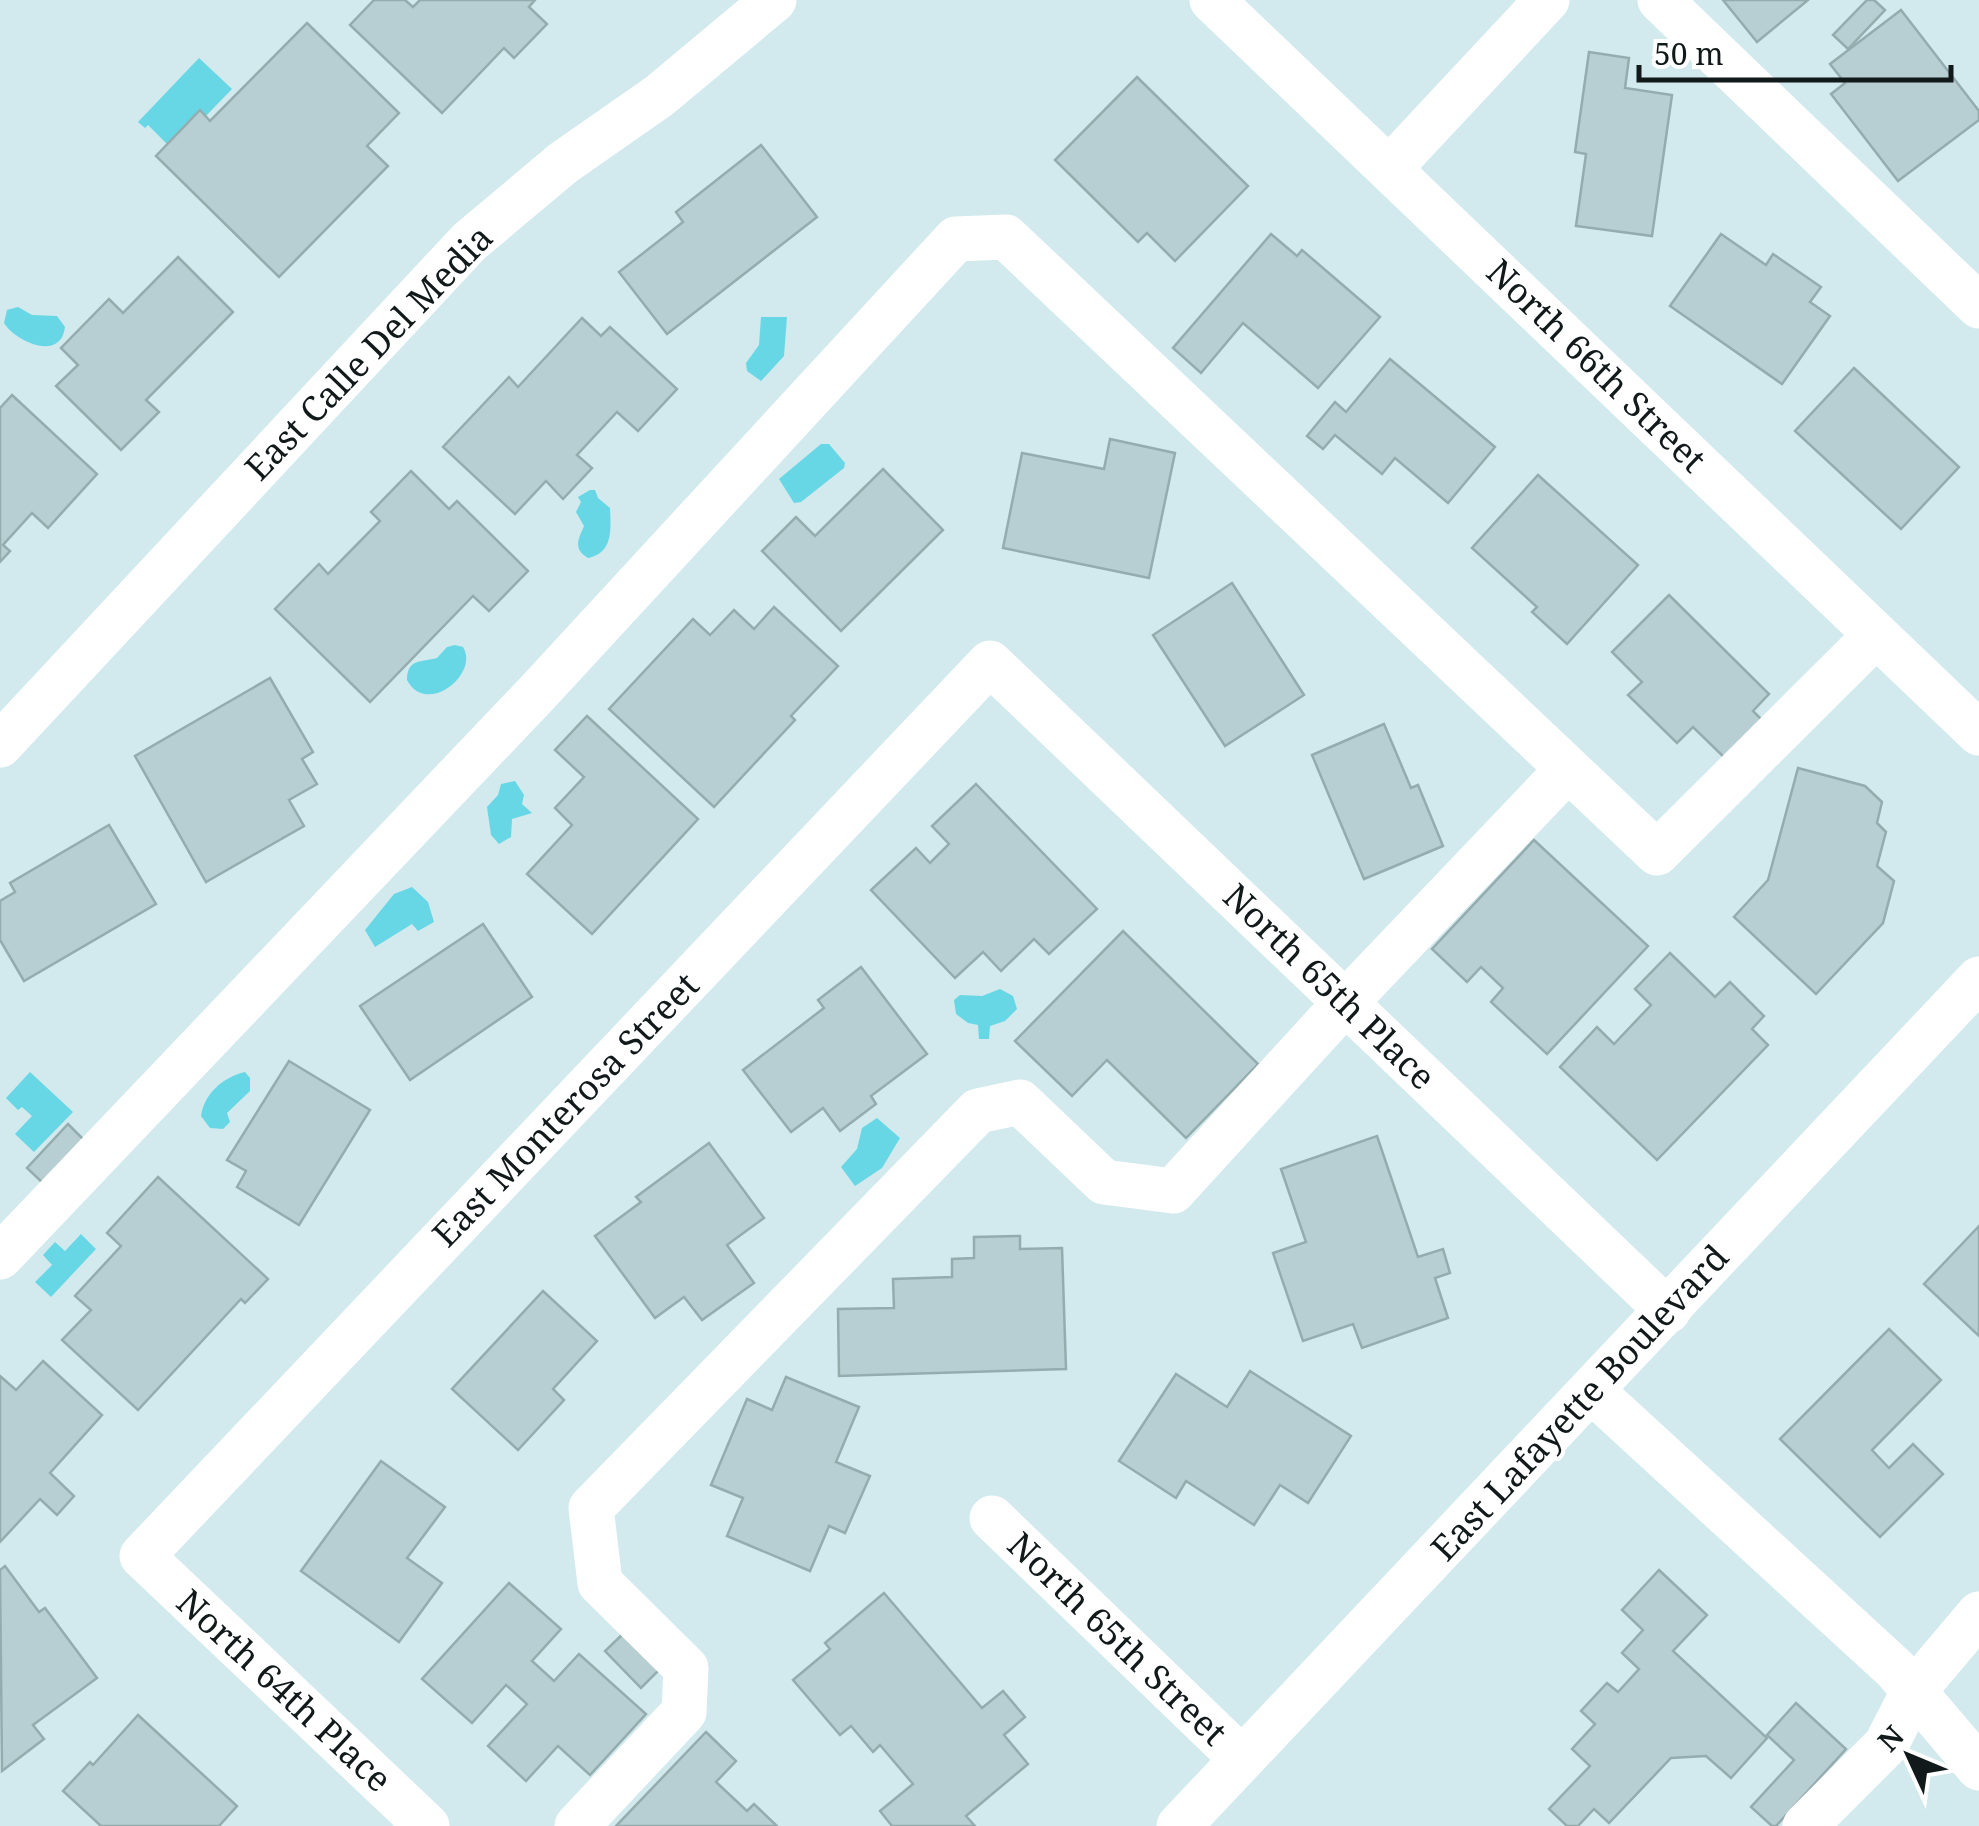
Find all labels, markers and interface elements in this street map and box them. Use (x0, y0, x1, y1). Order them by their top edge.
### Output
scale bar (1639, 20, 1952, 82)
text: 50 m (1654, 33, 1724, 74)
street label: East Calle Del Media (234, 214, 502, 490)
street label: North 66th Street (1477, 248, 1717, 482)
street label: North 65th Place (1214, 873, 1446, 1099)
street label: East Monterosa Street (422, 962, 708, 1256)
street label: East Lafayette Boulevard (1420, 1234, 1738, 1570)
street label: North 65th Street (998, 1521, 1238, 1755)
street label: North 64th Place (168, 1578, 403, 1802)
north arrow (1859, 1706, 1959, 1806)
text: N (1869, 1717, 1912, 1759)

